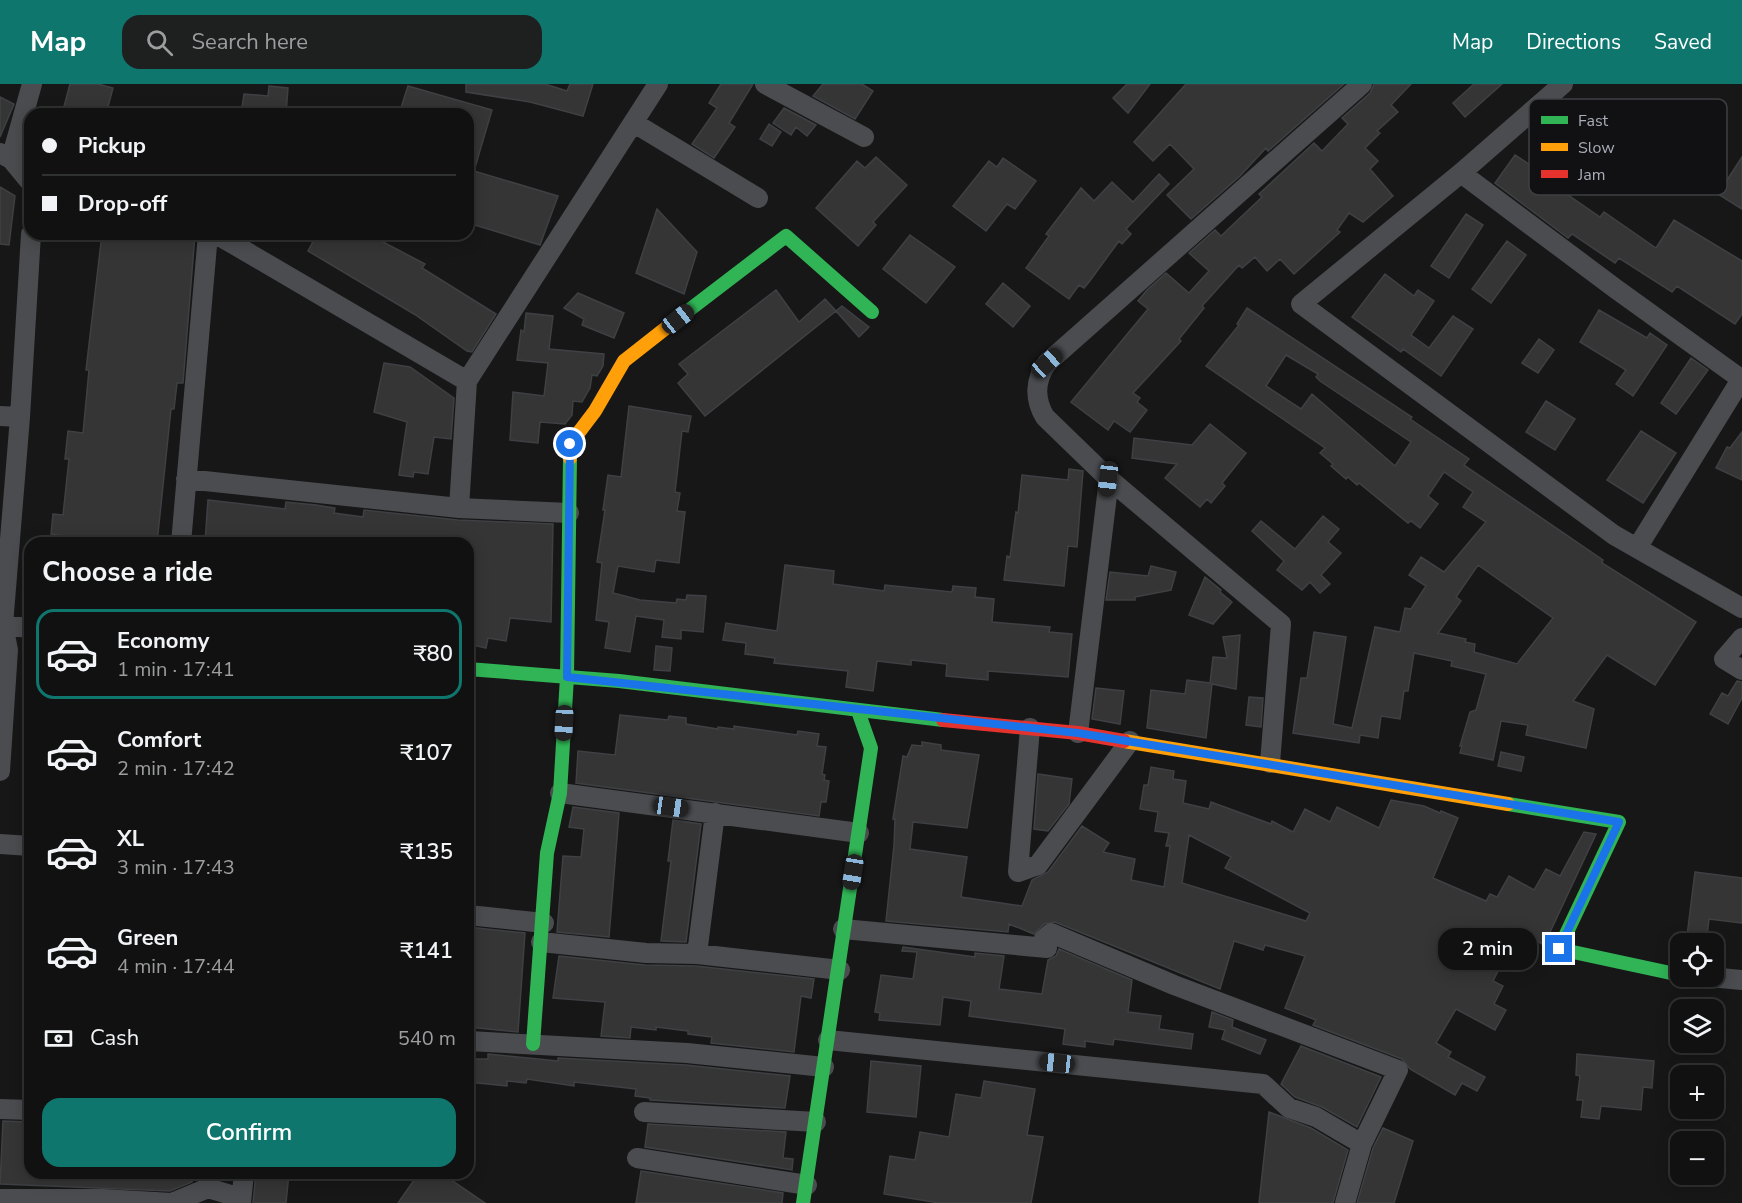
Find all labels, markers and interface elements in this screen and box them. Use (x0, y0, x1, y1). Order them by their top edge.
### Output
search box (122, 15, 542, 69)
text: Map (30, 23, 86, 61)
icon: search (143, 26, 176, 59)
text: Search here (191, 27, 308, 57)
text: Map (1452, 28, 1493, 56)
text: Directions (1526, 28, 1621, 56)
text: Saved (1654, 28, 1712, 56)
legend (1529, 99, 1727, 195)
text: Fast (1578, 110, 1609, 132)
text: Pickup (78, 131, 146, 161)
text: Slow (1578, 137, 1615, 159)
text: Jam (1577, 164, 1605, 186)
text: Drop-off (78, 189, 167, 219)
car (658, 301, 698, 337)
car (1028, 344, 1066, 382)
route start (556, 430, 583, 457)
car (1097, 460, 1119, 498)
text: Choose a ride (42, 554, 213, 591)
text: Economy (117, 626, 209, 656)
icon: car (45, 627, 99, 681)
text: ₹80 (413, 639, 453, 669)
text: 1 min · 17:41 (117, 656, 235, 683)
car (554, 705, 574, 741)
text: Comfort (117, 725, 201, 755)
icon: car (45, 726, 99, 780)
text: ₹107 (400, 738, 453, 768)
text: 2 min · 17:42 (117, 755, 235, 782)
car (652, 796, 690, 818)
text: XL (117, 824, 144, 854)
icon: car (45, 825, 99, 879)
text: ₹135 (400, 837, 453, 867)
car (841, 853, 865, 891)
text: 3 min · 17:43 (117, 854, 235, 881)
text: Green (117, 923, 178, 953)
icon: car (45, 924, 99, 978)
callout: 2 min (1439, 928, 1538, 970)
map controls (1670, 933, 1724, 1185)
button: locate (1670, 933, 1724, 987)
text: 2 min (1462, 935, 1513, 962)
route end (1545, 935, 1572, 962)
text: ₹141 (400, 936, 453, 966)
text: 4 min · 17:44 (117, 953, 235, 980)
button: layers (1670, 999, 1724, 1053)
icon: cash (42, 1022, 75, 1055)
text: Cash (90, 1023, 139, 1053)
text: 540 m (398, 1025, 456, 1052)
car (1038, 1052, 1076, 1074)
button: + (1670, 1065, 1724, 1119)
button: Confirm (42, 1098, 456, 1167)
button: − (1670, 1131, 1724, 1185)

